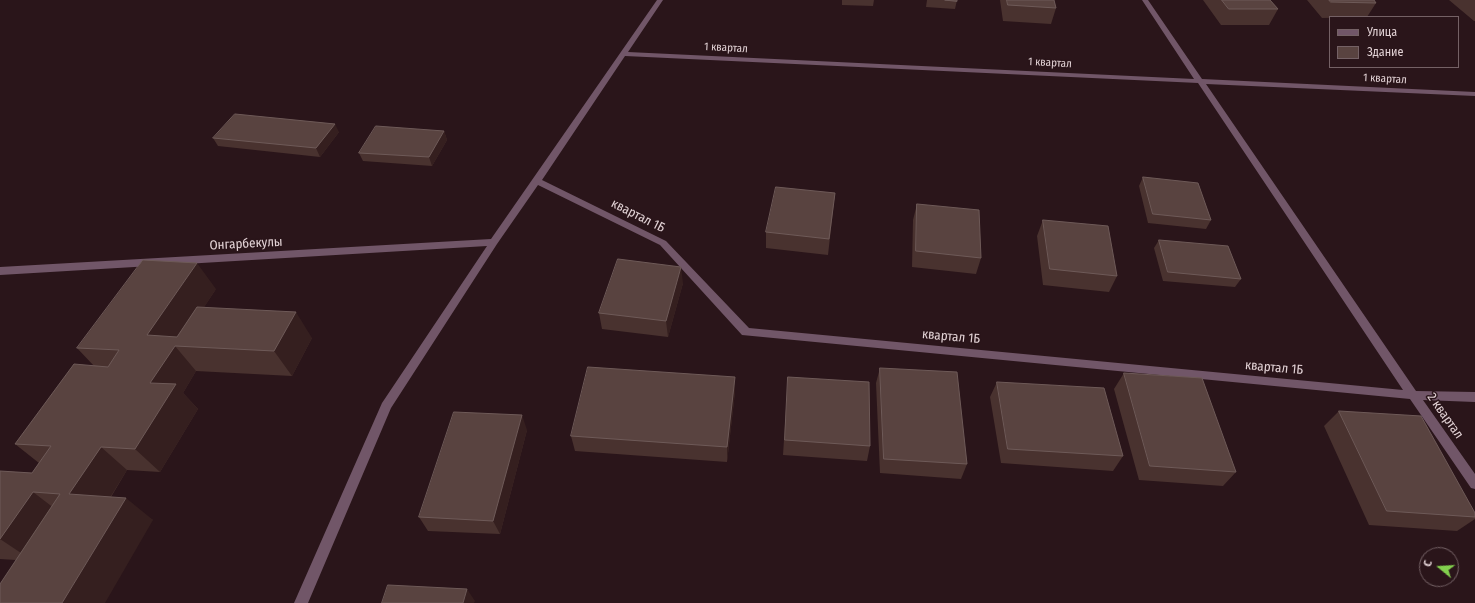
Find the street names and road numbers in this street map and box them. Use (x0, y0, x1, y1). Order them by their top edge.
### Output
street label: 1 квартал (704, 40, 748, 56)
street label: 1 квартал (1028, 55, 1072, 71)
street label: 1 квартал (1363, 71, 1407, 87)
street label: квартал 1Б (608, 196, 668, 236)
street label: Онгарбекулы (209, 234, 283, 254)
street label: квартал 1Б (921, 327, 981, 347)
street label: квартал 1Б (1244, 358, 1304, 378)
street label: 2 квартал (1424, 390, 1466, 442)

